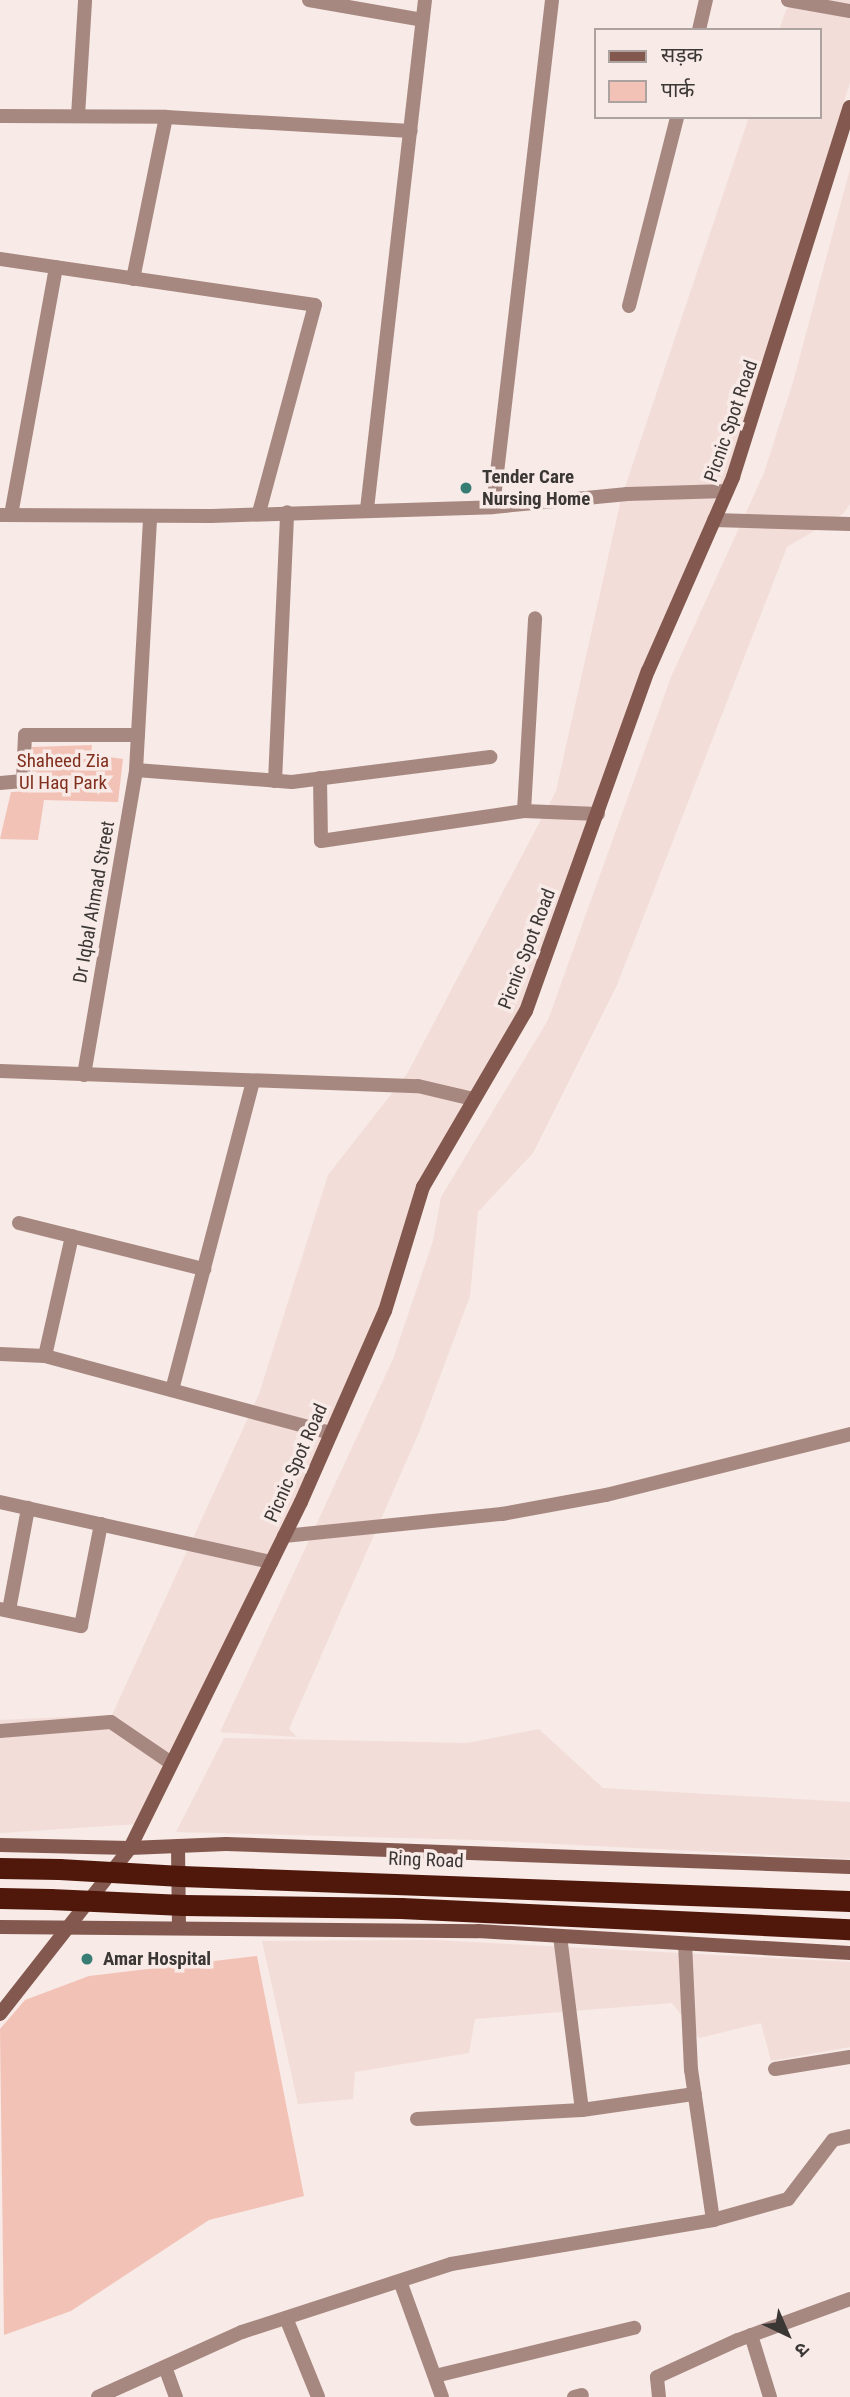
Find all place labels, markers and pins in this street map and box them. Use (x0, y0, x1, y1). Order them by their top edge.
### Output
place label: Tender Care Nursing Home (482, 466, 590, 510)
marker: Tender Care Nursing Home (456, 478, 476, 498)
place label: Amar Hospital (103, 1948, 211, 1970)
marker: Amar Hospital (77, 1949, 97, 1969)

